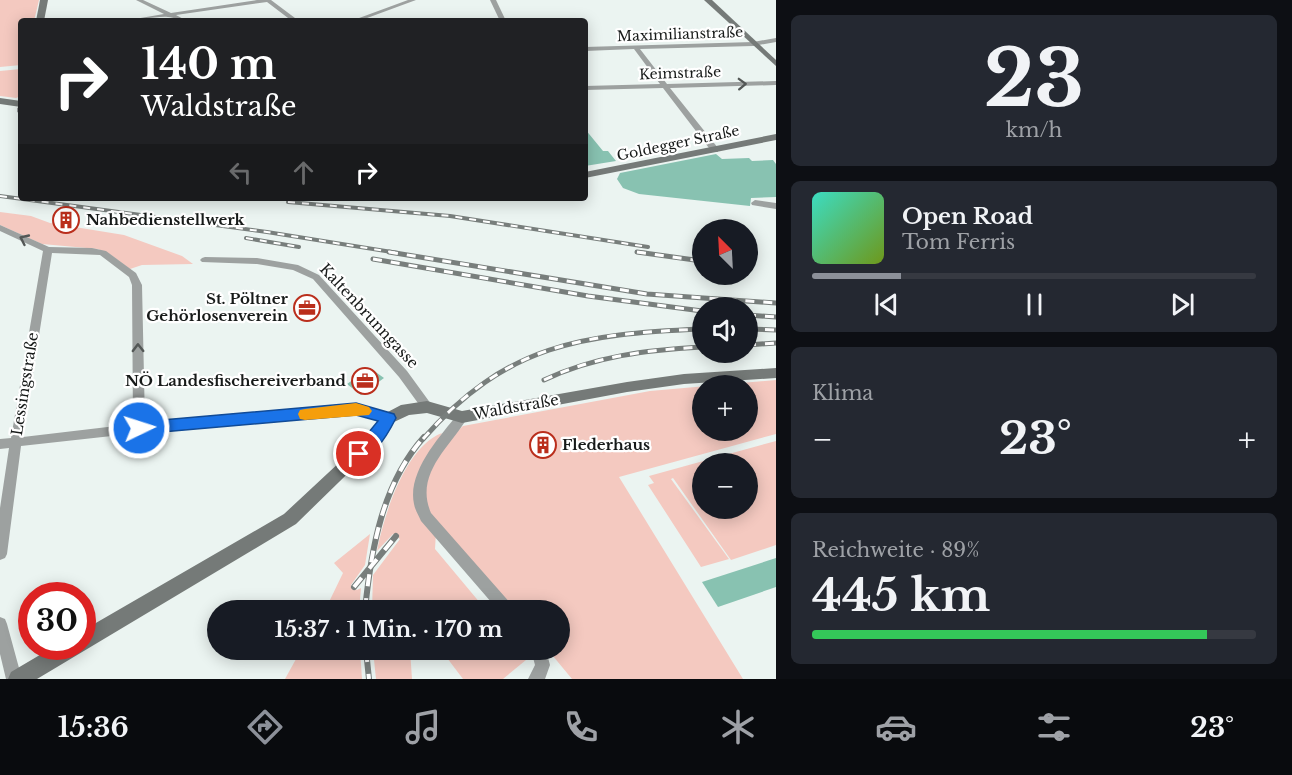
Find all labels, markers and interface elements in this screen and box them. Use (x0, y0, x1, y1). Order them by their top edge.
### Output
street label: Maximilianstraße (616, 23, 744, 45)
text: 23 (984, 30, 1084, 127)
text: 140 m (141, 38, 277, 90)
icon: right (42, 42, 120, 120)
street label: Keimstraße (639, 63, 721, 83)
one-way arrow (737, 77, 746, 90)
text: Waldstraße (141, 90, 297, 123)
text: km/h (1006, 118, 1062, 142)
street label: Goldegger Straße (615, 121, 741, 165)
icon: left (224, 156, 257, 189)
icon: ahead (287, 156, 320, 189)
icon: right (350, 156, 383, 189)
text: Open Road (902, 203, 1033, 230)
building icon: Nahbedienstellwerk (51, 205, 81, 235)
place label: Nahbedienstellwerk (86, 210, 246, 229)
north arrow (692, 219, 758, 285)
map controls (692, 219, 758, 519)
text: Tom Ferris (902, 230, 1015, 254)
one-way arrow (19, 235, 30, 247)
street label: Kaltenbrunngasse (316, 259, 423, 372)
icon: previous (870, 288, 903, 321)
icon: pause (1018, 288, 1051, 321)
icon: next (1166, 288, 1199, 321)
place label: St. Pöltner Gehörlosenverein (146, 289, 289, 325)
office icon: St. Pöltner Gehörlosenverein (292, 293, 322, 323)
button: sound (692, 297, 758, 363)
street label: Lessingstraße (7, 331, 42, 437)
one-way arrow (132, 344, 144, 353)
office icon: NÖ Landesfischereiverband (350, 366, 380, 396)
place label: NÖ Landesfischereiverband (125, 371, 347, 390)
button: + (692, 375, 758, 441)
text: Klima (812, 381, 873, 405)
street label: Waldstraße (471, 390, 560, 424)
position arrow (107, 396, 171, 460)
text: 23° (999, 410, 1072, 466)
text: − (812, 419, 833, 460)
text: + (1238, 419, 1256, 460)
pin (333, 428, 384, 479)
building icon: Flederhaus (528, 430, 558, 460)
place label: Flederhaus (562, 435, 650, 454)
icon: arrive (342, 437, 375, 470)
button: − (692, 453, 758, 519)
text: Reichweite · 89% (812, 538, 980, 562)
text: 445 km (812, 567, 990, 623)
speed limit sign: 30 (18, 582, 96, 660)
text: 15:37 · 1 Min. · 170 m (274, 616, 503, 643)
icon: directions (244, 706, 286, 748)
icon: music (402, 706, 444, 748)
icon: phone (560, 706, 602, 748)
icon: climate (717, 706, 759, 748)
icon: car (875, 706, 917, 748)
icon: filters (1033, 706, 1075, 748)
text: 15:36 (58, 711, 129, 744)
text: 23° (1190, 711, 1234, 744)

